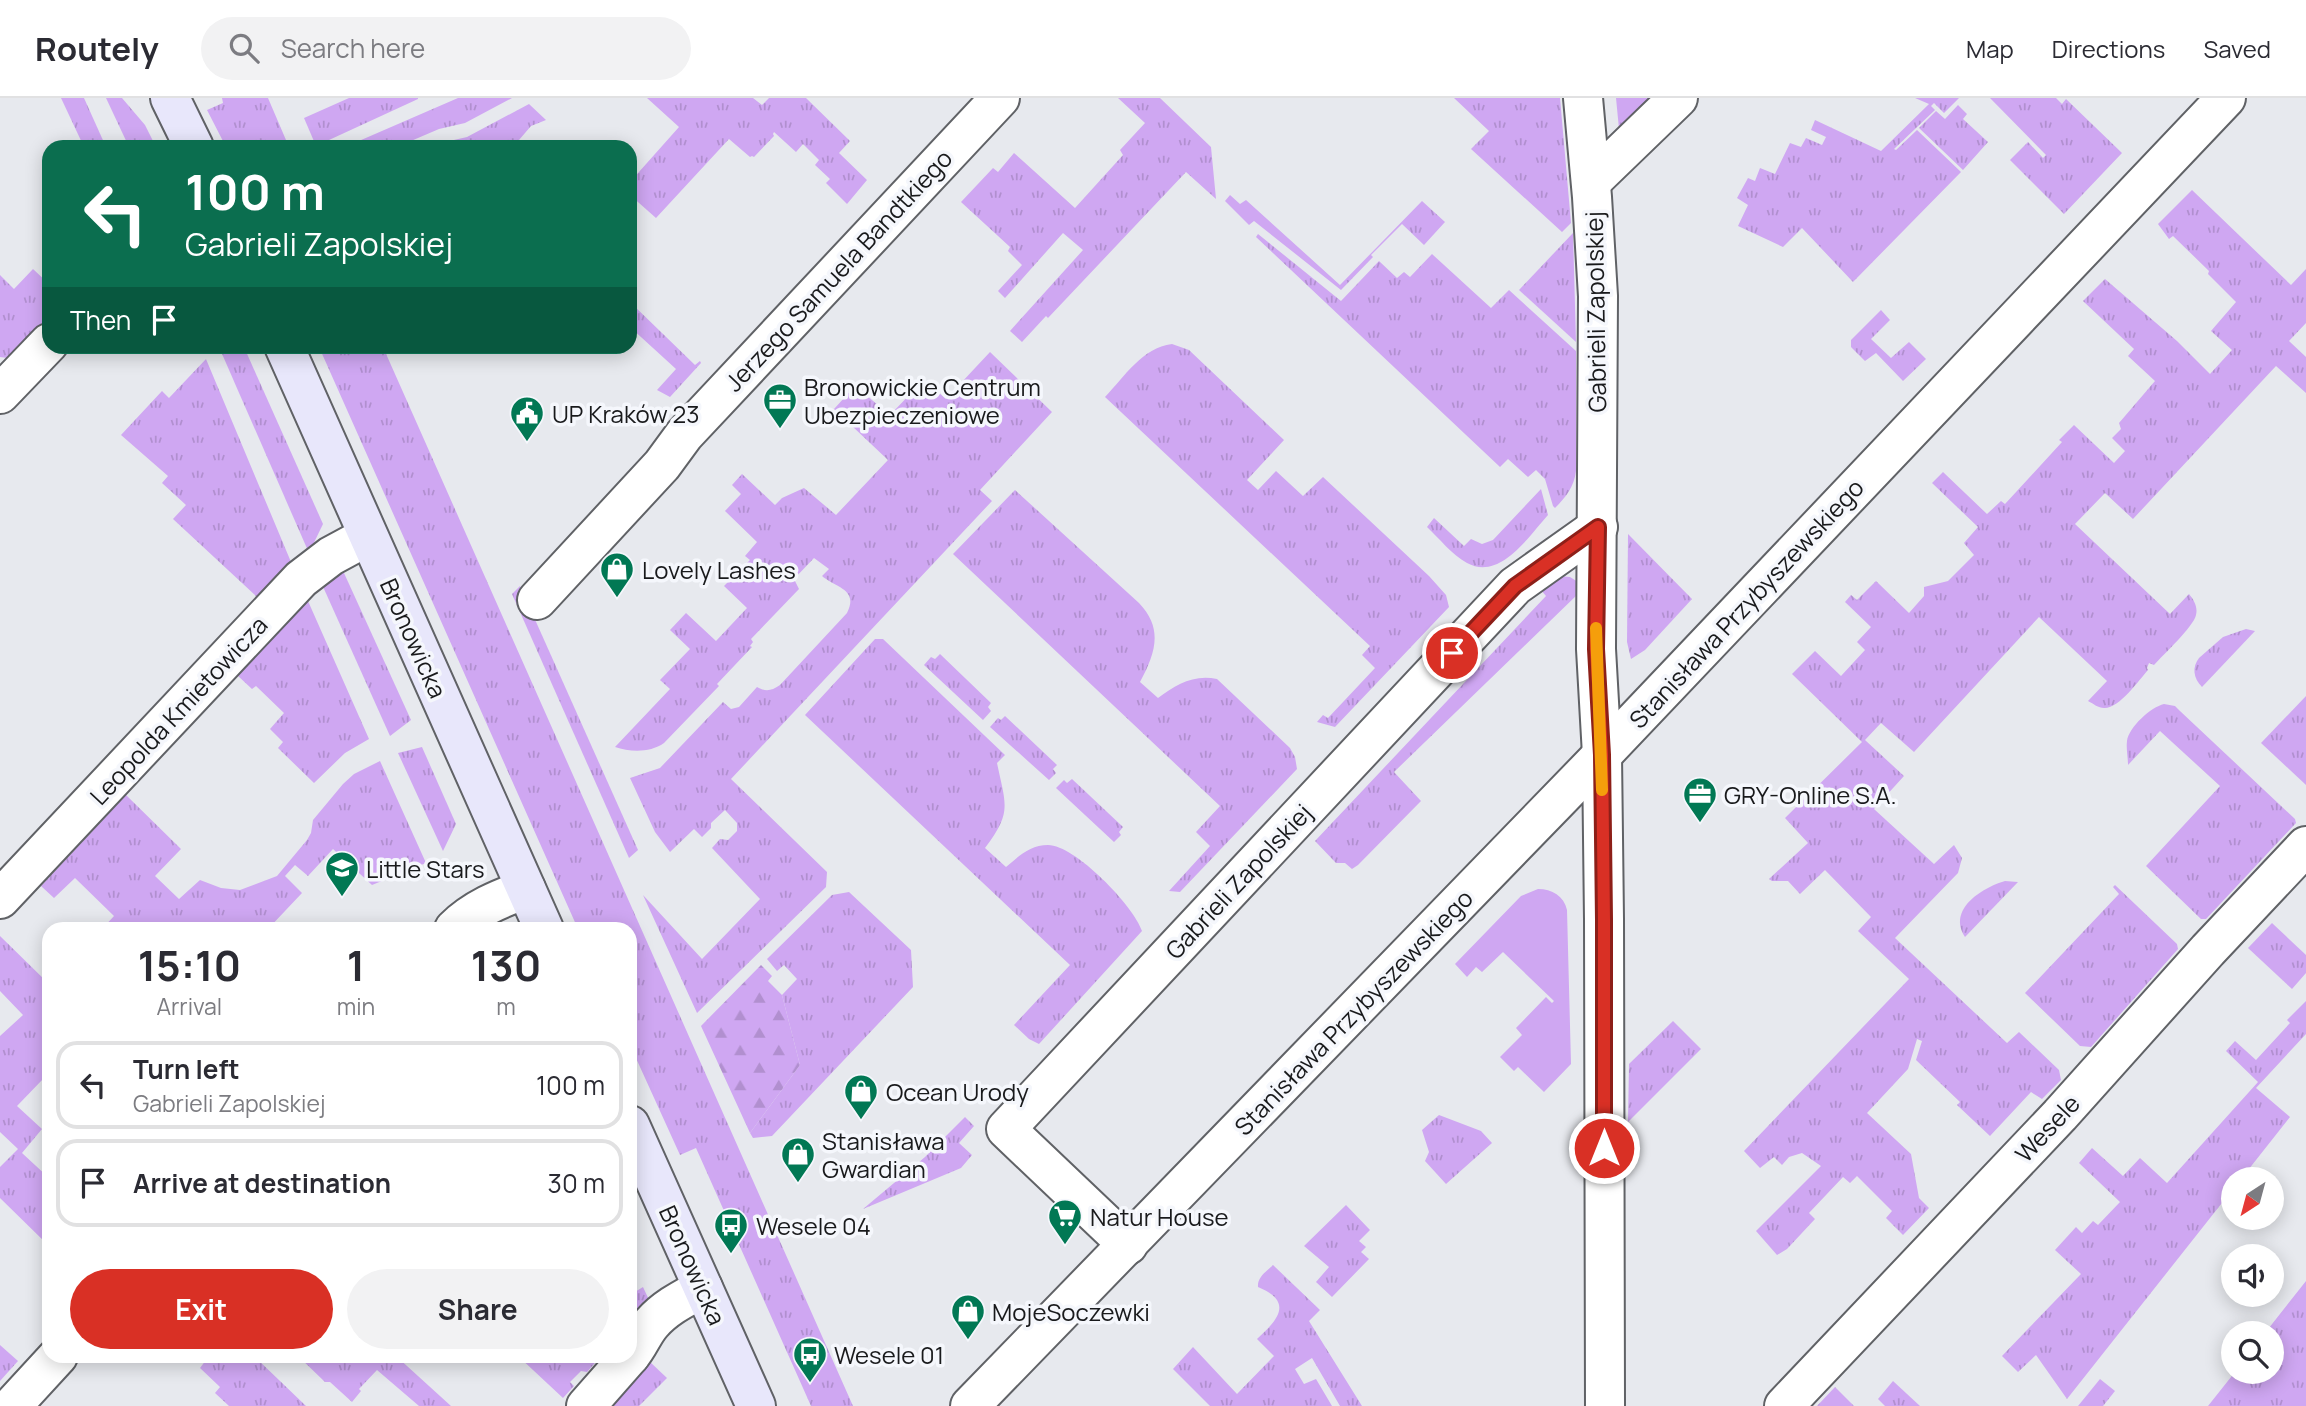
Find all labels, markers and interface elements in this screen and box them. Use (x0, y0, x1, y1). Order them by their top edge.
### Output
search box (201, 17, 691, 80)
text: Routely (35, 26, 159, 71)
icon: search (225, 29, 263, 67)
text: Search here (281, 30, 425, 66)
text: Map (1966, 32, 2014, 65)
text: Directions (2052, 32, 2165, 65)
text: Saved (2203, 32, 2271, 65)
street label: Jerzego Samuela Bandtkiego (717, 142, 959, 398)
text: 100 m (185, 158, 325, 225)
icon: left (70, 168, 161, 259)
street label: Gabrieli Zapolskiej (1577, 211, 1613, 413)
text: Gabrieli Zapolskiej (185, 222, 453, 266)
icon: arrive (145, 301, 183, 339)
text: Then (70, 302, 131, 338)
place label: Bronowickie Centrum Ubezpieczeniowe (804, 370, 1041, 431)
office icon: Bronowickie Centrum Ubezpieczeniowe (761, 381, 799, 430)
public building icon: UP Kraków 23 (508, 394, 546, 443)
place label: UP Kraków 23 (552, 397, 699, 430)
street label: Stanisława Przybyszewskiego (1621, 471, 1871, 735)
shop icon: Lovely Lashes (598, 550, 636, 599)
place label: Lovely Lashes (642, 553, 796, 586)
street label: Bronowicka (373, 573, 455, 703)
street label: Leopolda Kmietowicza (82, 609, 274, 811)
pin (1422, 623, 1482, 683)
icon: arrive (1433, 634, 1471, 672)
office icon: GRY-Online S.A. (1681, 775, 1719, 824)
place label: GRY-Online S.A. (1724, 778, 1897, 811)
street label: Gabrieli Zapolskiej (1157, 796, 1319, 966)
school or university icon: Little Stars (323, 849, 361, 898)
place label: Little Stars (366, 852, 485, 885)
street label: Stanisława Przybyszewskiego (1226, 882, 1480, 1142)
text: 15:10 (138, 936, 241, 994)
text: 1 (347, 936, 365, 994)
text: 130 (471, 936, 541, 994)
text: Arrival (157, 990, 222, 1022)
text: min (337, 990, 375, 1022)
text: m (496, 990, 516, 1022)
text: Turn left (133, 1051, 240, 1087)
icon: left (74, 1066, 112, 1104)
text: 100 m (536, 1067, 605, 1103)
shop icon: Ocean Urody (842, 1072, 880, 1121)
place label: Ocean Urody (886, 1075, 1029, 1108)
text: Gabrieli Zapolskiej (133, 1087, 326, 1119)
street label: Wesele (2007, 1087, 2087, 1169)
position arrow (1567, 1111, 1641, 1185)
place label: Stanisława Gwardian (822, 1124, 945, 1185)
shop icon: Stanisława Gwardian (779, 1135, 817, 1184)
icon: arrive (74, 1164, 112, 1202)
text: Arrive at destination (133, 1165, 391, 1201)
text: 30 m (548, 1165, 605, 1201)
north arrow (2221, 1167, 2284, 1230)
map controls (2221, 1167, 2284, 1384)
supermarket icon: Natur House (1046, 1197, 1084, 1246)
street label: Bronowicka (652, 1200, 734, 1330)
place label: Natur House (1090, 1200, 1229, 1233)
bus stop icon: Wesele 04 (712, 1206, 750, 1255)
place label: Wesele 04 (756, 1209, 871, 1242)
button: sound (2221, 1244, 2284, 1307)
button: Exit (70, 1269, 333, 1349)
button: Share (347, 1269, 609, 1349)
shop icon: MojeSoczewki (949, 1292, 987, 1341)
place label: MojeSoczewki (992, 1295, 1150, 1328)
button: search (2221, 1321, 2284, 1384)
bus stop icon: Wesele 01 (791, 1335, 829, 1384)
place label: Wesele 01 (834, 1338, 944, 1371)

